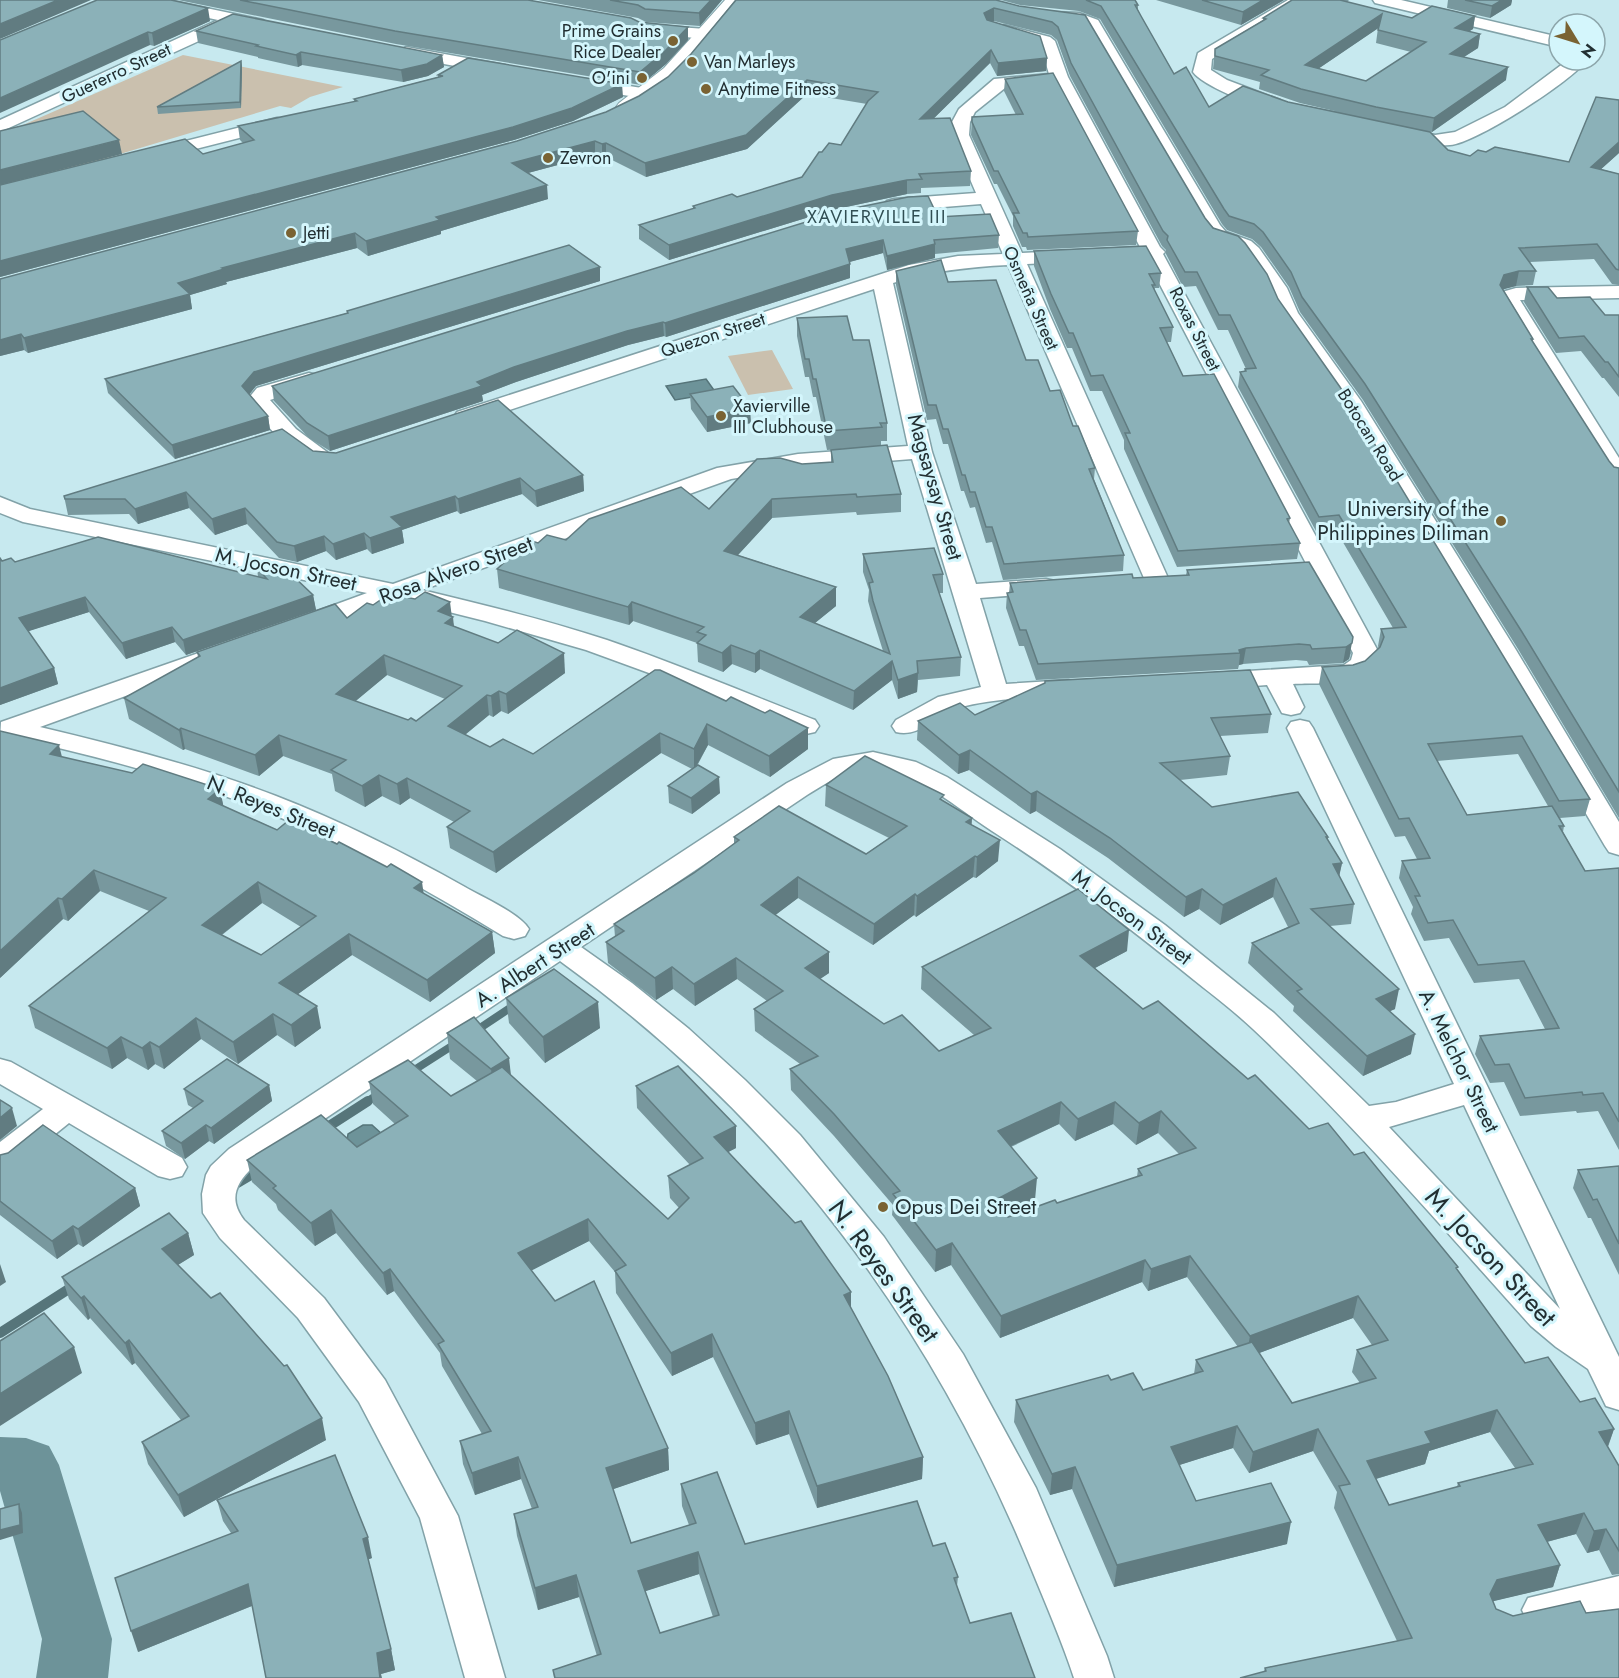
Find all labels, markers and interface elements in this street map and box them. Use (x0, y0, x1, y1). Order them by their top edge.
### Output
north arrow (1547, 12, 1607, 72)
place label: Prime Grains Rice Dealer (562, 18, 662, 65)
marker: Prime Grains Rice Dealer (666, 34, 680, 48)
street label: Guererro Street (57, 36, 176, 110)
text: N (1575, 39, 1601, 63)
place label: Van Marleys (704, 49, 795, 75)
marker: Van Marleys (685, 55, 699, 69)
place label: O'ini (592, 65, 630, 91)
marker: O'ini (635, 71, 649, 85)
place label: Anytime Fitness (718, 76, 836, 102)
marker: Anytime Fitness (699, 82, 713, 96)
place label: Zevron (560, 145, 611, 171)
marker: Zevron (541, 151, 555, 165)
district label: XAVIERVILLE III (807, 204, 947, 230)
place label: Jetti (301, 220, 330, 246)
marker: Jetti (284, 226, 298, 240)
street label: Osmeña Street (996, 242, 1066, 355)
street label: Roxas Street (1163, 282, 1228, 376)
street label: Quezon Street (657, 306, 769, 364)
street label: Botocan Road (1331, 384, 1409, 486)
place label: Xavierville III Clubhouse (733, 393, 833, 440)
marker: Xavierville III Clubhouse (714, 409, 728, 423)
street label: Magsaysay Street (900, 410, 970, 564)
place label: University of the Philippines Diliman (1317, 494, 1489, 548)
marker: University of the Philippines Diliman (1494, 514, 1508, 528)
street label: Rosa Alvero Street (375, 528, 537, 612)
street label: M. Jocson Street (213, 539, 359, 599)
street label: N. Reyes Street (202, 768, 340, 846)
street label: M. Jocson Street (1066, 862, 1198, 972)
street label: A. Albert Street (469, 915, 601, 1015)
street label: A. Melchor Street (1411, 984, 1507, 1138)
street label: M. Jocson Street (1417, 1179, 1566, 1335)
street label: N. Reyes Street (819, 1192, 949, 1351)
place label: Opus Dei Street (895, 1192, 1036, 1222)
marker: Opus Dei Street (876, 1200, 890, 1214)

